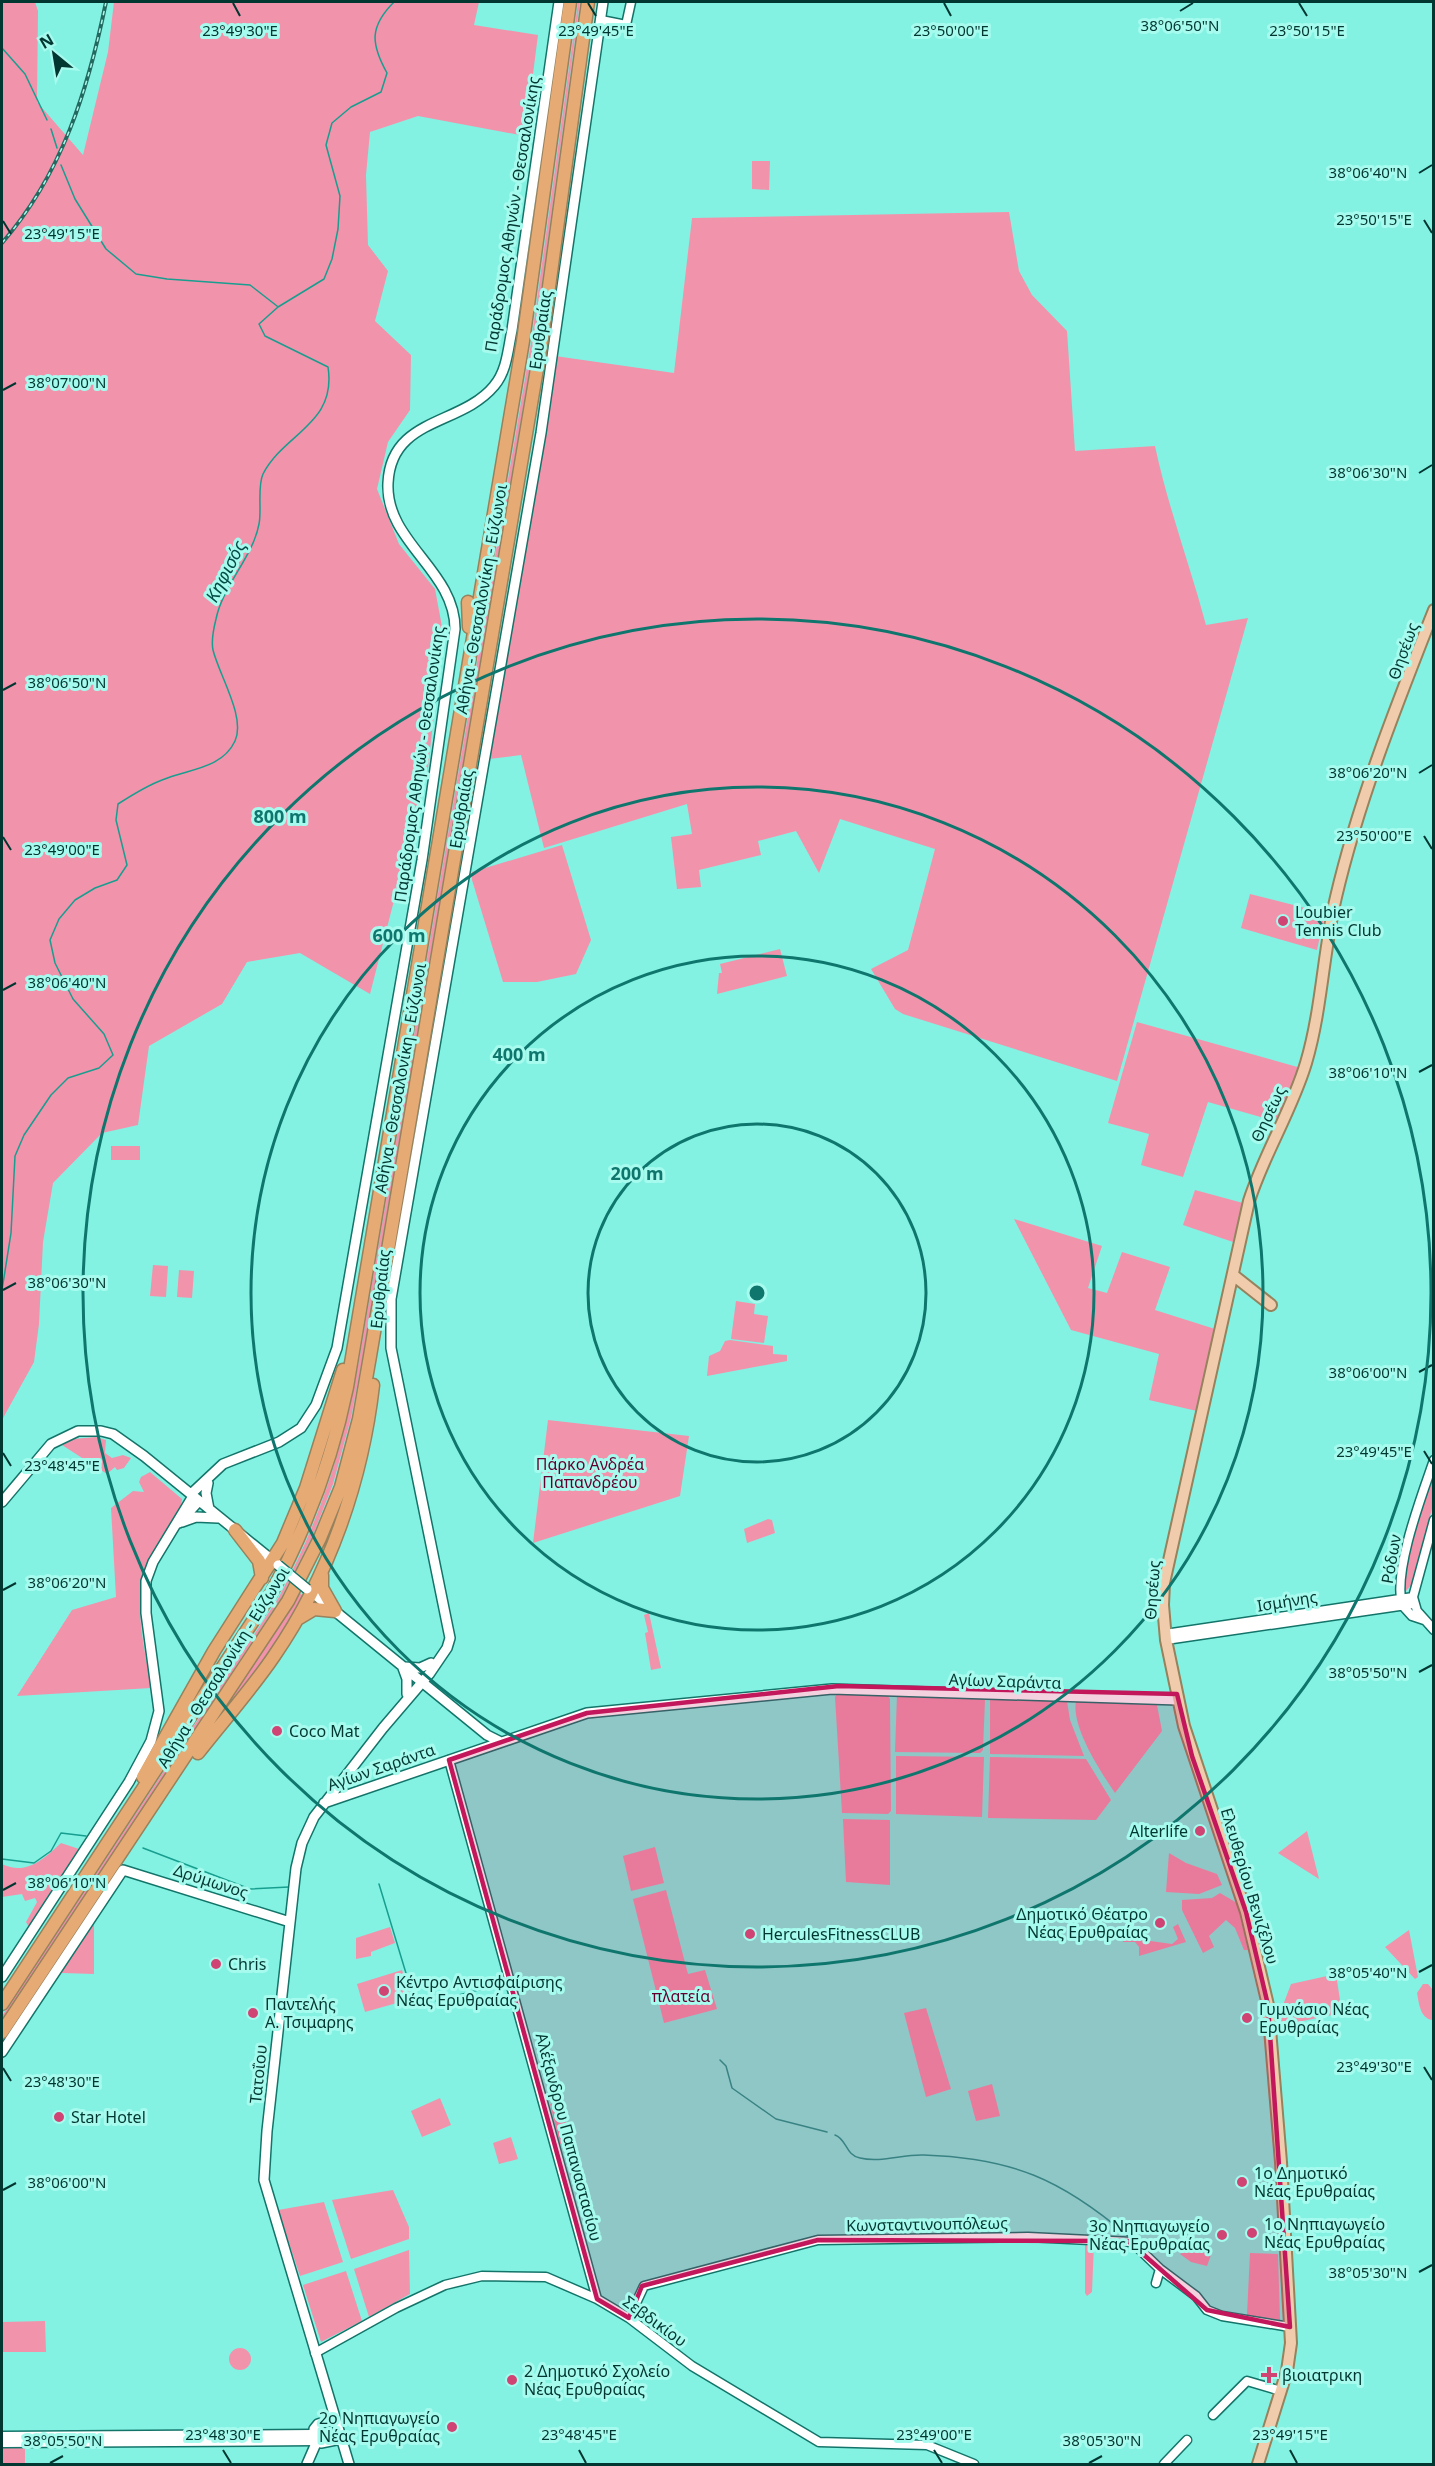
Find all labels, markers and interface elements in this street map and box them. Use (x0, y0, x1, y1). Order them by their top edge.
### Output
text: 38°06'50"N (1141, 15, 1219, 35)
text: 23°49'30"E (202, 20, 278, 40)
text: 23°49'45"E (558, 20, 634, 40)
text: 23°50'00"E (913, 20, 989, 40)
text: 23°50'15"E (1269, 20, 1345, 40)
north arrow (24, 24, 84, 84)
text: N (35, 28, 58, 54)
street label: Παράδρομος Αθηνών - Θεσσαλονίκης (479, 74, 545, 353)
text: 38°06'40"N (1329, 162, 1407, 182)
text: 23°50'15"E (1336, 209, 1412, 229)
text: 23°49'15"E (24, 223, 100, 243)
street label: Ερυθραίας (524, 289, 556, 371)
text: 38°07'00"N (28, 372, 106, 392)
text: 38°06'30"N (1329, 462, 1407, 482)
street label: Αθήνα - Θεσσαλονίκη - Εύζωνοι (450, 482, 512, 716)
water label: Κηφισός (199, 536, 251, 606)
street label: Θησέως (1382, 619, 1424, 683)
street label: Παράδρομος Αθηνών - Θεσσαλονίκης (389, 624, 449, 904)
text: 38°06'50"N (28, 672, 106, 692)
text: 38°06'20"N (1329, 762, 1407, 782)
street label: Ερυθραίας (444, 768, 478, 850)
text: 800 m (253, 804, 307, 828)
text: 23°50'00"E (1336, 825, 1412, 845)
text: 23°49'00"E (24, 839, 100, 859)
place label: Loubier Tennis Club (1295, 901, 1382, 941)
marker: Loubier Tennis Club (1276, 914, 1290, 928)
text: 600 m (372, 923, 426, 947)
street label: Αθήνα - Θεσσαλονίκη - Εύζωνοι (369, 961, 431, 1195)
text: 38°06'40"N (28, 972, 106, 992)
text: 400 m (492, 1042, 546, 1066)
text: 38°06'10"N (1329, 1062, 1407, 1082)
street label: Θησέως (1245, 1082, 1291, 1146)
text: 200 m (610, 1161, 664, 1185)
street label: Ερυθραίας (365, 1248, 395, 1330)
text: 38°06'30"N (28, 1272, 106, 1292)
centre of rings (747, 1283, 767, 1303)
text: 38°06'00"N (1329, 1362, 1407, 1382)
text: 23°49'45"E (1336, 1441, 1412, 1461)
park label: Πάρκο Ανδρέα Παπανδρέου (536, 1453, 644, 1493)
text: 23°48'45"E (24, 1455, 100, 1475)
street label: Ρόδων (1376, 1533, 1406, 1585)
street label: Θησέως (1139, 1559, 1165, 1621)
street label: Αθήνα - Θεσσαλονίκη - Εύζωνοι (152, 1562, 294, 1772)
text: 38°06'20"N (28, 1572, 106, 1592)
street label: Ισμήνης (1255, 1585, 1319, 1617)
text: 38°05'50"N (1329, 1662, 1407, 1682)
street label: Αγίων Σαράντα (948, 1668, 1062, 1694)
place label: Coco Mat (289, 1720, 360, 1742)
marker: Coco Mat (270, 1724, 284, 1738)
street label: Αγίων Σαράντα (324, 1738, 438, 1796)
street label: Ελευθερίου Βενιζέλου (1216, 1805, 1284, 1967)
place label: Alterlife (1129, 1820, 1188, 1842)
marker: Alterlife (1193, 1824, 1207, 1838)
street label: Δρύμωνος (171, 1859, 251, 1903)
text: 38°06'10"N (28, 1872, 106, 1892)
place label: Δημοτικό Θέατρο Νέας Ερυθραίας (1016, 1903, 1148, 1943)
marker: Δημοτικό Θέατρο Νέας Ερυθραίας (1153, 1916, 1167, 1930)
place label: HerculesFitnessCLUB (762, 1923, 920, 1945)
marker: HerculesFitnessCLUB (743, 1927, 757, 1941)
place label: Chris (228, 1953, 266, 1975)
marker: Chris (209, 1957, 223, 1971)
text: 38°05'40"N (1329, 1962, 1407, 1982)
place label: Κέντρο Αντισφαίρισης Νέας Ερυθραίας (396, 1971, 563, 2011)
marker: Κέντρο Αντισφαίρισης Νέας Ερυθραίας (377, 1984, 391, 1998)
park label: πλατεία (652, 1985, 710, 2007)
place label: Παντελής Α. Τσιμαρης (265, 1993, 354, 2033)
place label: Γυμνάσιο Νέας Ερυθραίας (1259, 1998, 1370, 2038)
marker: Παντελής Α. Τσιμαρης (246, 2006, 260, 2020)
marker: Γυμνάσιο Νέας Ερυθραίας (1240, 2011, 1254, 2025)
street label: Αλέξανδρου Παπαναστασίου (531, 2030, 607, 2244)
street label: Τατοΐου (244, 2043, 272, 2105)
text: 23°49'30"E (1336, 2056, 1412, 2076)
text: 23°48'30"E (24, 2071, 100, 2091)
place label: Star Hotel (71, 2106, 146, 2128)
marker: Star Hotel (52, 2110, 66, 2124)
place label: 1ο Δημοτικό Νέας Ερυθραίας (1254, 2162, 1375, 2202)
text: 38°06'00"N (28, 2172, 106, 2192)
marker: 1ο Δημοτικό Νέας Ερυθραίας (1235, 2175, 1249, 2189)
street label: Κωνσταντινουπόλεως (846, 2212, 1008, 2236)
place label: 1ο Νηπιαγωγείο Νέας Ερυθραίας (1264, 2213, 1385, 2253)
place label: 3ο Νηπιαγωγείο Νέας Ερυθραίας (1089, 2215, 1210, 2255)
marker: 1ο Νηπιαγωγείο Νέας Ερυθραίας (1245, 2226, 1259, 2240)
marker: 3ο Νηπιαγωγείο Νέας Ερυθραίας (1215, 2228, 1229, 2242)
text: 38°05'30"N (1329, 2262, 1407, 2282)
street label: Σεβδικίου (619, 2290, 691, 2352)
place label: 2 Δημοτικό Σχολείο Νέας Ερυθραίας (524, 2360, 670, 2400)
place label: βιοιατρικη (1282, 2364, 1362, 2386)
marker: βιοιατρικη (1260, 2366, 1278, 2384)
marker: 2 Δημοτικό Σχολείο Νέας Ερυθραίας (505, 2373, 519, 2387)
place label: 2ο Νηπιαγωγείο Νέας Ερυθραίας (319, 2407, 440, 2447)
marker: 2ο Νηπιαγωγείο Νέας Ερυθραίας (445, 2420, 459, 2434)
text: 23°48'30"E (185, 2424, 261, 2444)
text: 23°48'45"E (541, 2424, 617, 2444)
text: 23°49'00"E (896, 2424, 972, 2444)
text: 23°49'15"E (1252, 2424, 1328, 2444)
text: 38°05'50"N (24, 2430, 102, 2450)
text: 38°05'30"N (1063, 2430, 1141, 2450)

